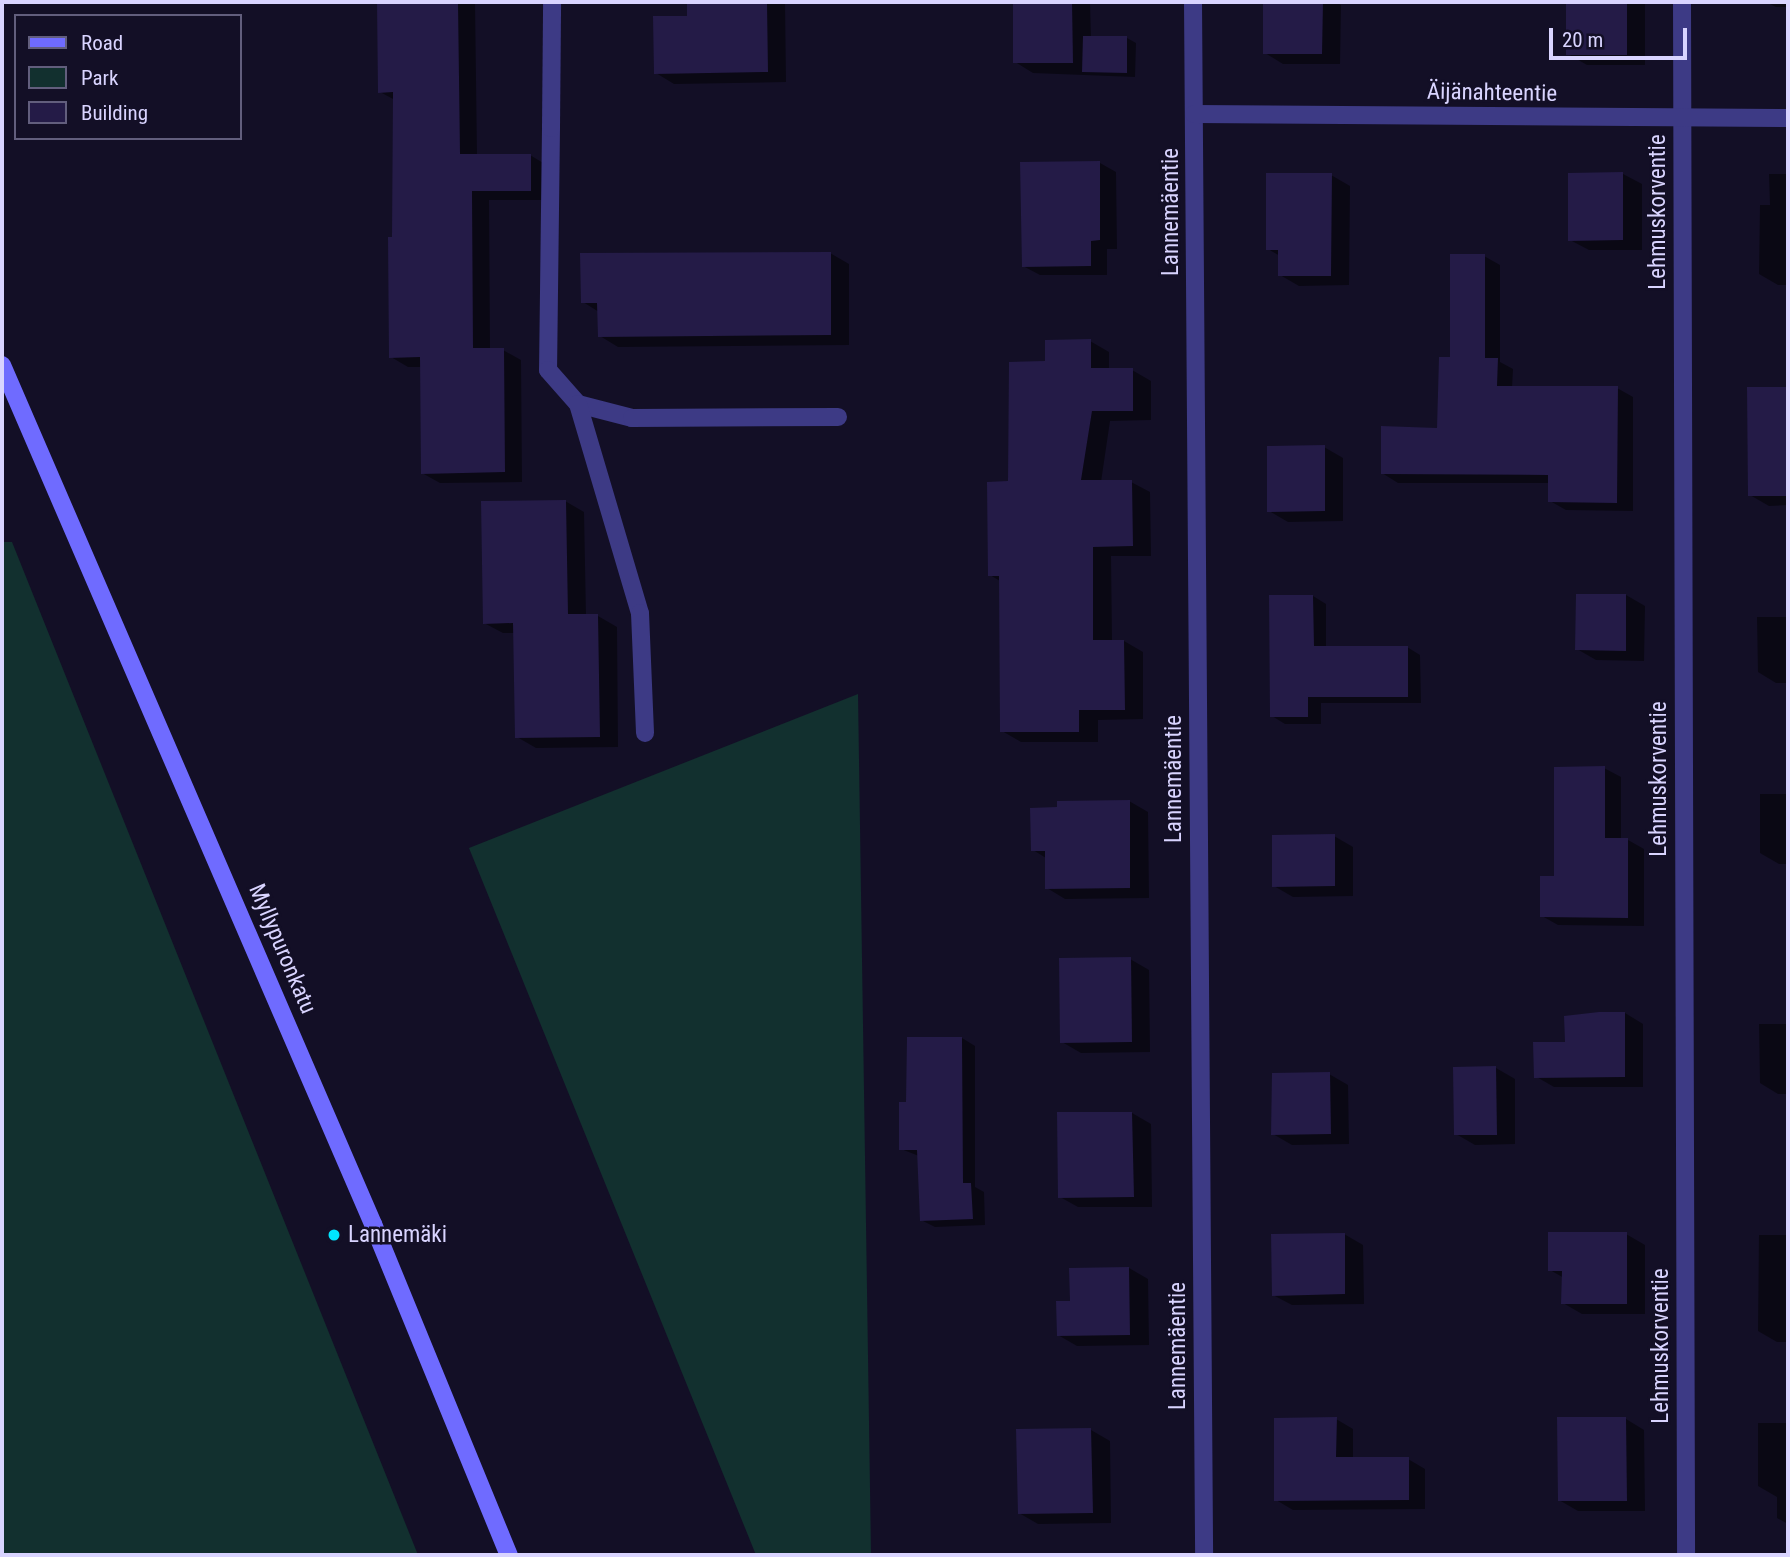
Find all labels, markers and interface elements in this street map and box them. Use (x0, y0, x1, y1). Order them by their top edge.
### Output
legend (14, 14, 242, 140)
scale bar (1552, 14, 1690, 58)
text: 20 m (1562, 28, 1603, 52)
text: Road (81, 31, 123, 55)
text: Park (81, 66, 118, 90)
street label: Äijänahteentie (1427, 78, 1557, 108)
text: Building (81, 101, 148, 125)
street label: Lehmuskorventie (1644, 134, 1672, 290)
street label: Lannemäentie (1157, 148, 1185, 276)
street label: Lehmuskorventie (1645, 701, 1673, 857)
street label: Lannemäentie (1160, 715, 1188, 843)
street label: Myllypuronkatu (242, 880, 322, 1018)
place label: Lannemäki (348, 1221, 447, 1249)
marker: Lannemäki (326, 1227, 342, 1243)
street label: Lehmuskorventie (1647, 1268, 1675, 1424)
street label: Lannemäentie (1164, 1282, 1192, 1410)

